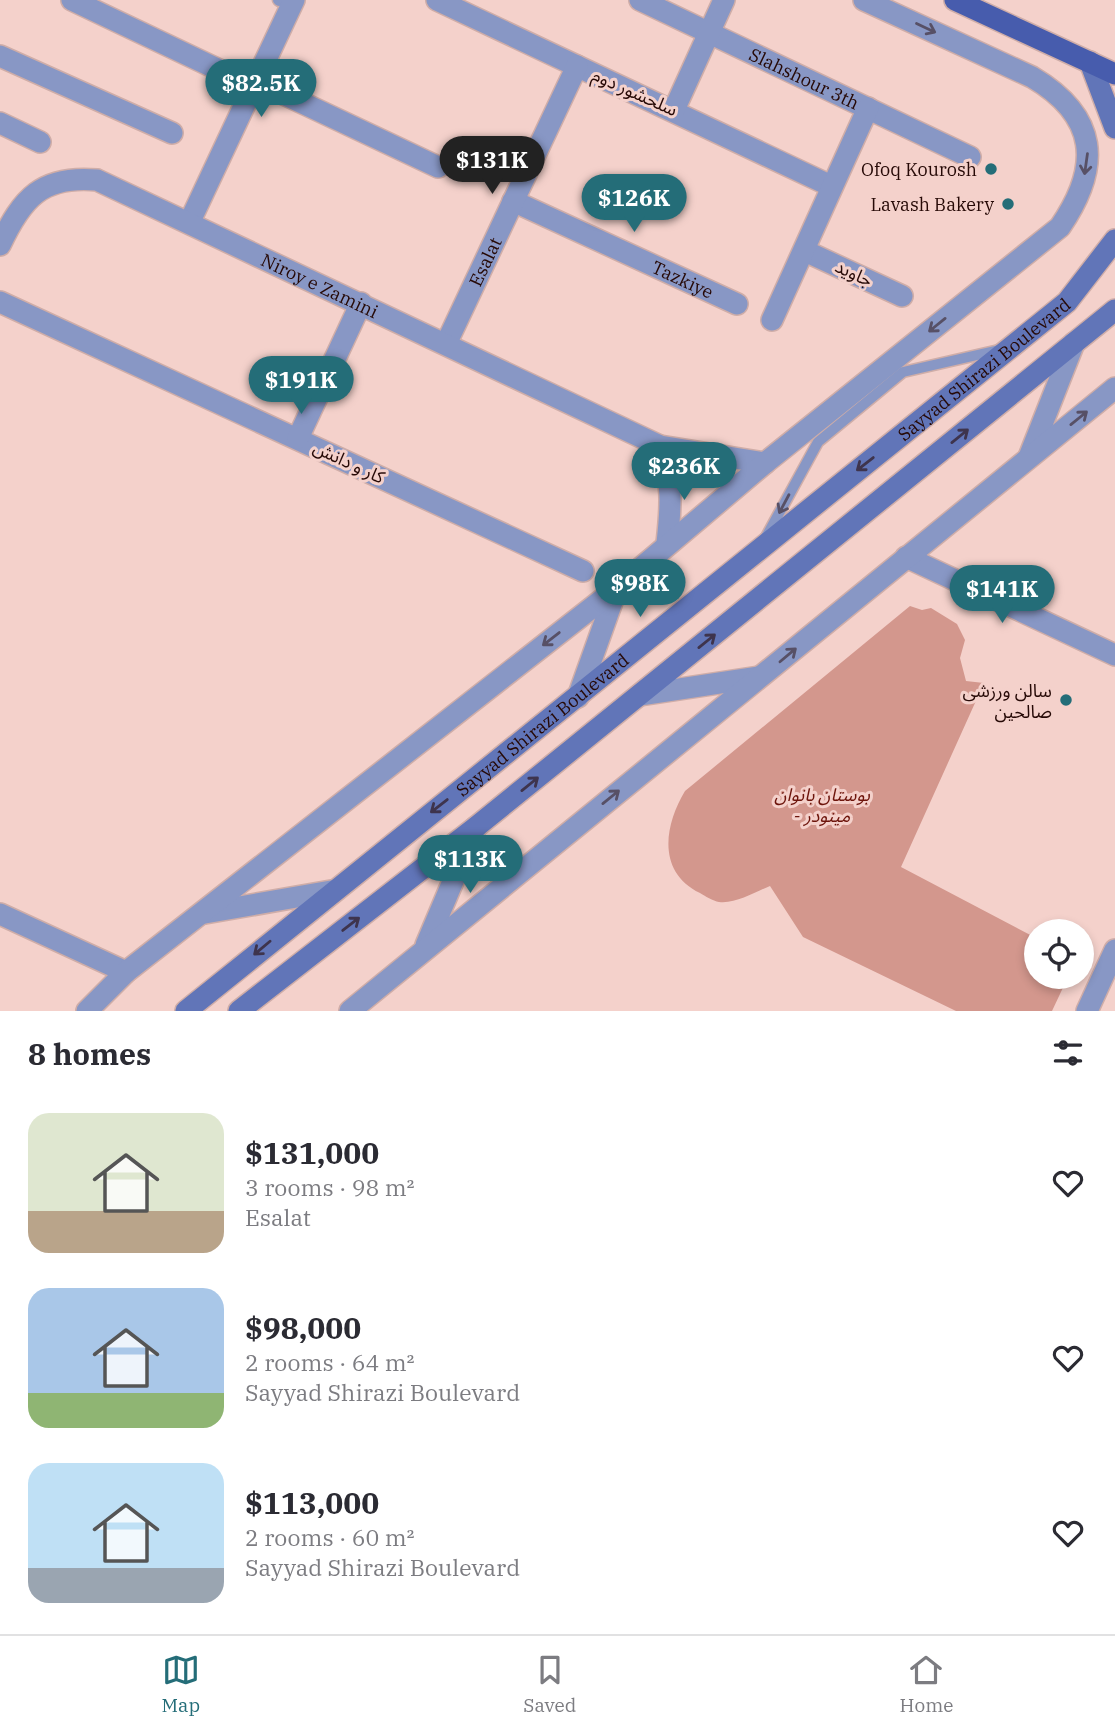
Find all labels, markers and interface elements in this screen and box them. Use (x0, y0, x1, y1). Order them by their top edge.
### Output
one-way arrow (915, 22, 936, 35)
street label: Slahshour 3th (746, 42, 863, 114)
pin: $82.5K (204, 60, 318, 119)
street label: سلحشور دوم (588, 63, 681, 124)
text: $82.5K (221, 67, 301, 97)
pin: $131K (443, 136, 541, 196)
text: $131K (456, 144, 528, 174)
one-way arrow (1079, 152, 1092, 175)
place label: Ofoq Kourosh (861, 158, 977, 181)
marker: Ofoq Kourosh (983, 161, 999, 177)
pin: $126K (585, 174, 683, 234)
text: $126K (598, 182, 670, 212)
place label: Lavash Bakery (870, 193, 994, 216)
marker: Lavash Bakery (1000, 196, 1016, 212)
street label: Esalat (463, 233, 506, 290)
street label: Niroy e Zamini (258, 248, 382, 323)
street label: جاوید (832, 254, 876, 292)
street label: Tazkiye (648, 255, 717, 303)
street label: Sayyad Shirazi Boulevard (893, 292, 1075, 446)
one-way arrow (928, 318, 946, 333)
pin: $191K (252, 356, 350, 416)
text: $191K (265, 364, 337, 394)
one-way arrow (1069, 410, 1087, 426)
one-way arrow (951, 428, 969, 443)
street label: کار و دانش (310, 435, 389, 489)
pin: $236K (635, 442, 733, 502)
text: $236K (648, 450, 720, 480)
one-way arrow (857, 457, 875, 472)
one-way arrow (777, 493, 790, 514)
pin: $98K (599, 560, 681, 619)
pin: $141K (953, 566, 1051, 625)
text: $98K (611, 567, 669, 597)
text: $141K (966, 573, 1038, 603)
one-way arrow (543, 632, 561, 647)
one-way arrow (698, 633, 716, 648)
one-way arrow (779, 647, 797, 662)
street label: Sayyad Shirazi Boulevard (451, 648, 633, 801)
place label: سالن ورزشی صالحین (963, 679, 1052, 723)
marker: سالن ورزشی صالحین (1058, 692, 1074, 708)
one-way arrow (521, 776, 539, 791)
park label: بوستان بانوان - مینودر (774, 783, 870, 827)
one-way arrow (602, 790, 620, 805)
one-way arrow (431, 798, 449, 814)
pin: $113K (421, 836, 519, 895)
text: $113K (434, 843, 506, 873)
one-way arrow (342, 917, 360, 932)
map controls (1024, 919, 1094, 989)
button: locate (1024, 919, 1094, 989)
one-way arrow (253, 940, 271, 956)
text: 8 homes (28, 1034, 151, 1073)
icon: filters (1049, 1034, 1087, 1072)
text: $131,000 (245, 1133, 379, 1172)
icon: home (84, 1141, 168, 1225)
icon: heart (1049, 1164, 1087, 1202)
text: 3 rooms · 98 m² (245, 1172, 415, 1202)
text: Esalat (245, 1202, 311, 1232)
text: $98,000 (245, 1308, 361, 1347)
icon: home (84, 1316, 168, 1400)
icon: heart (1049, 1339, 1087, 1377)
text: 2 rooms · 64 m² (245, 1347, 415, 1377)
text: Sayyad Shirazi Boulevard (245, 1377, 520, 1407)
text: $113,000 (245, 1483, 379, 1522)
icon: home (84, 1491, 168, 1575)
icon: heart (1049, 1514, 1087, 1552)
text: 2 rooms · 60 m² (245, 1522, 415, 1552)
text: Sayyad Shirazi Boulevard (245, 1552, 520, 1582)
tab: Map (162, 1651, 200, 1717)
tab: Saved (523, 1651, 576, 1717)
tab: Home (899, 1651, 953, 1717)

